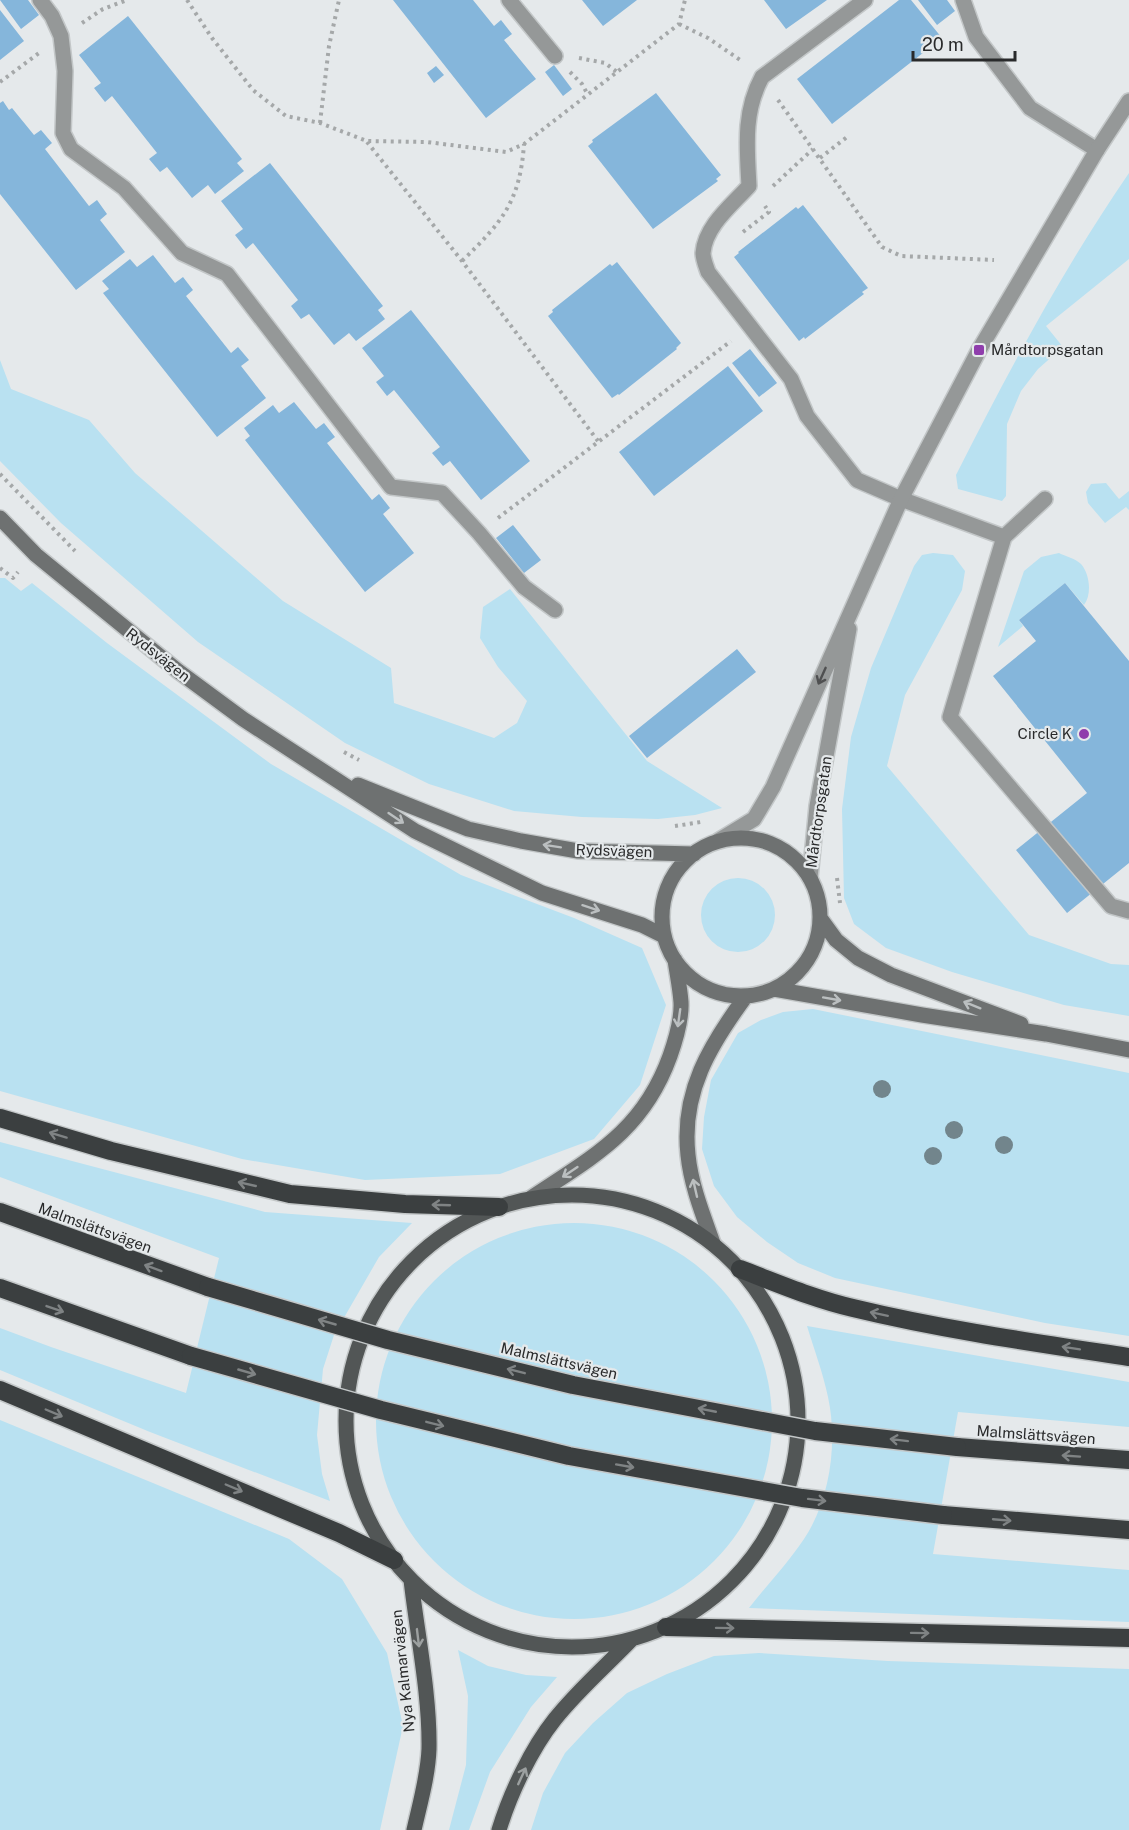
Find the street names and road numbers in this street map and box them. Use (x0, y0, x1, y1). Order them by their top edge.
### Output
street label: Rydsvägen (123, 624, 194, 685)
street label: Mårdtorpsgatan (802, 755, 835, 869)
street label: Rydsvägen (576, 841, 653, 860)
street label: Malmslättsvägen (36, 1199, 154, 1256)
street label: Malmslättsvägen (499, 1339, 619, 1382)
street label: Malmslättsvägen (976, 1422, 1096, 1447)
street label: Nya Kalmarvägen (388, 1609, 417, 1733)

